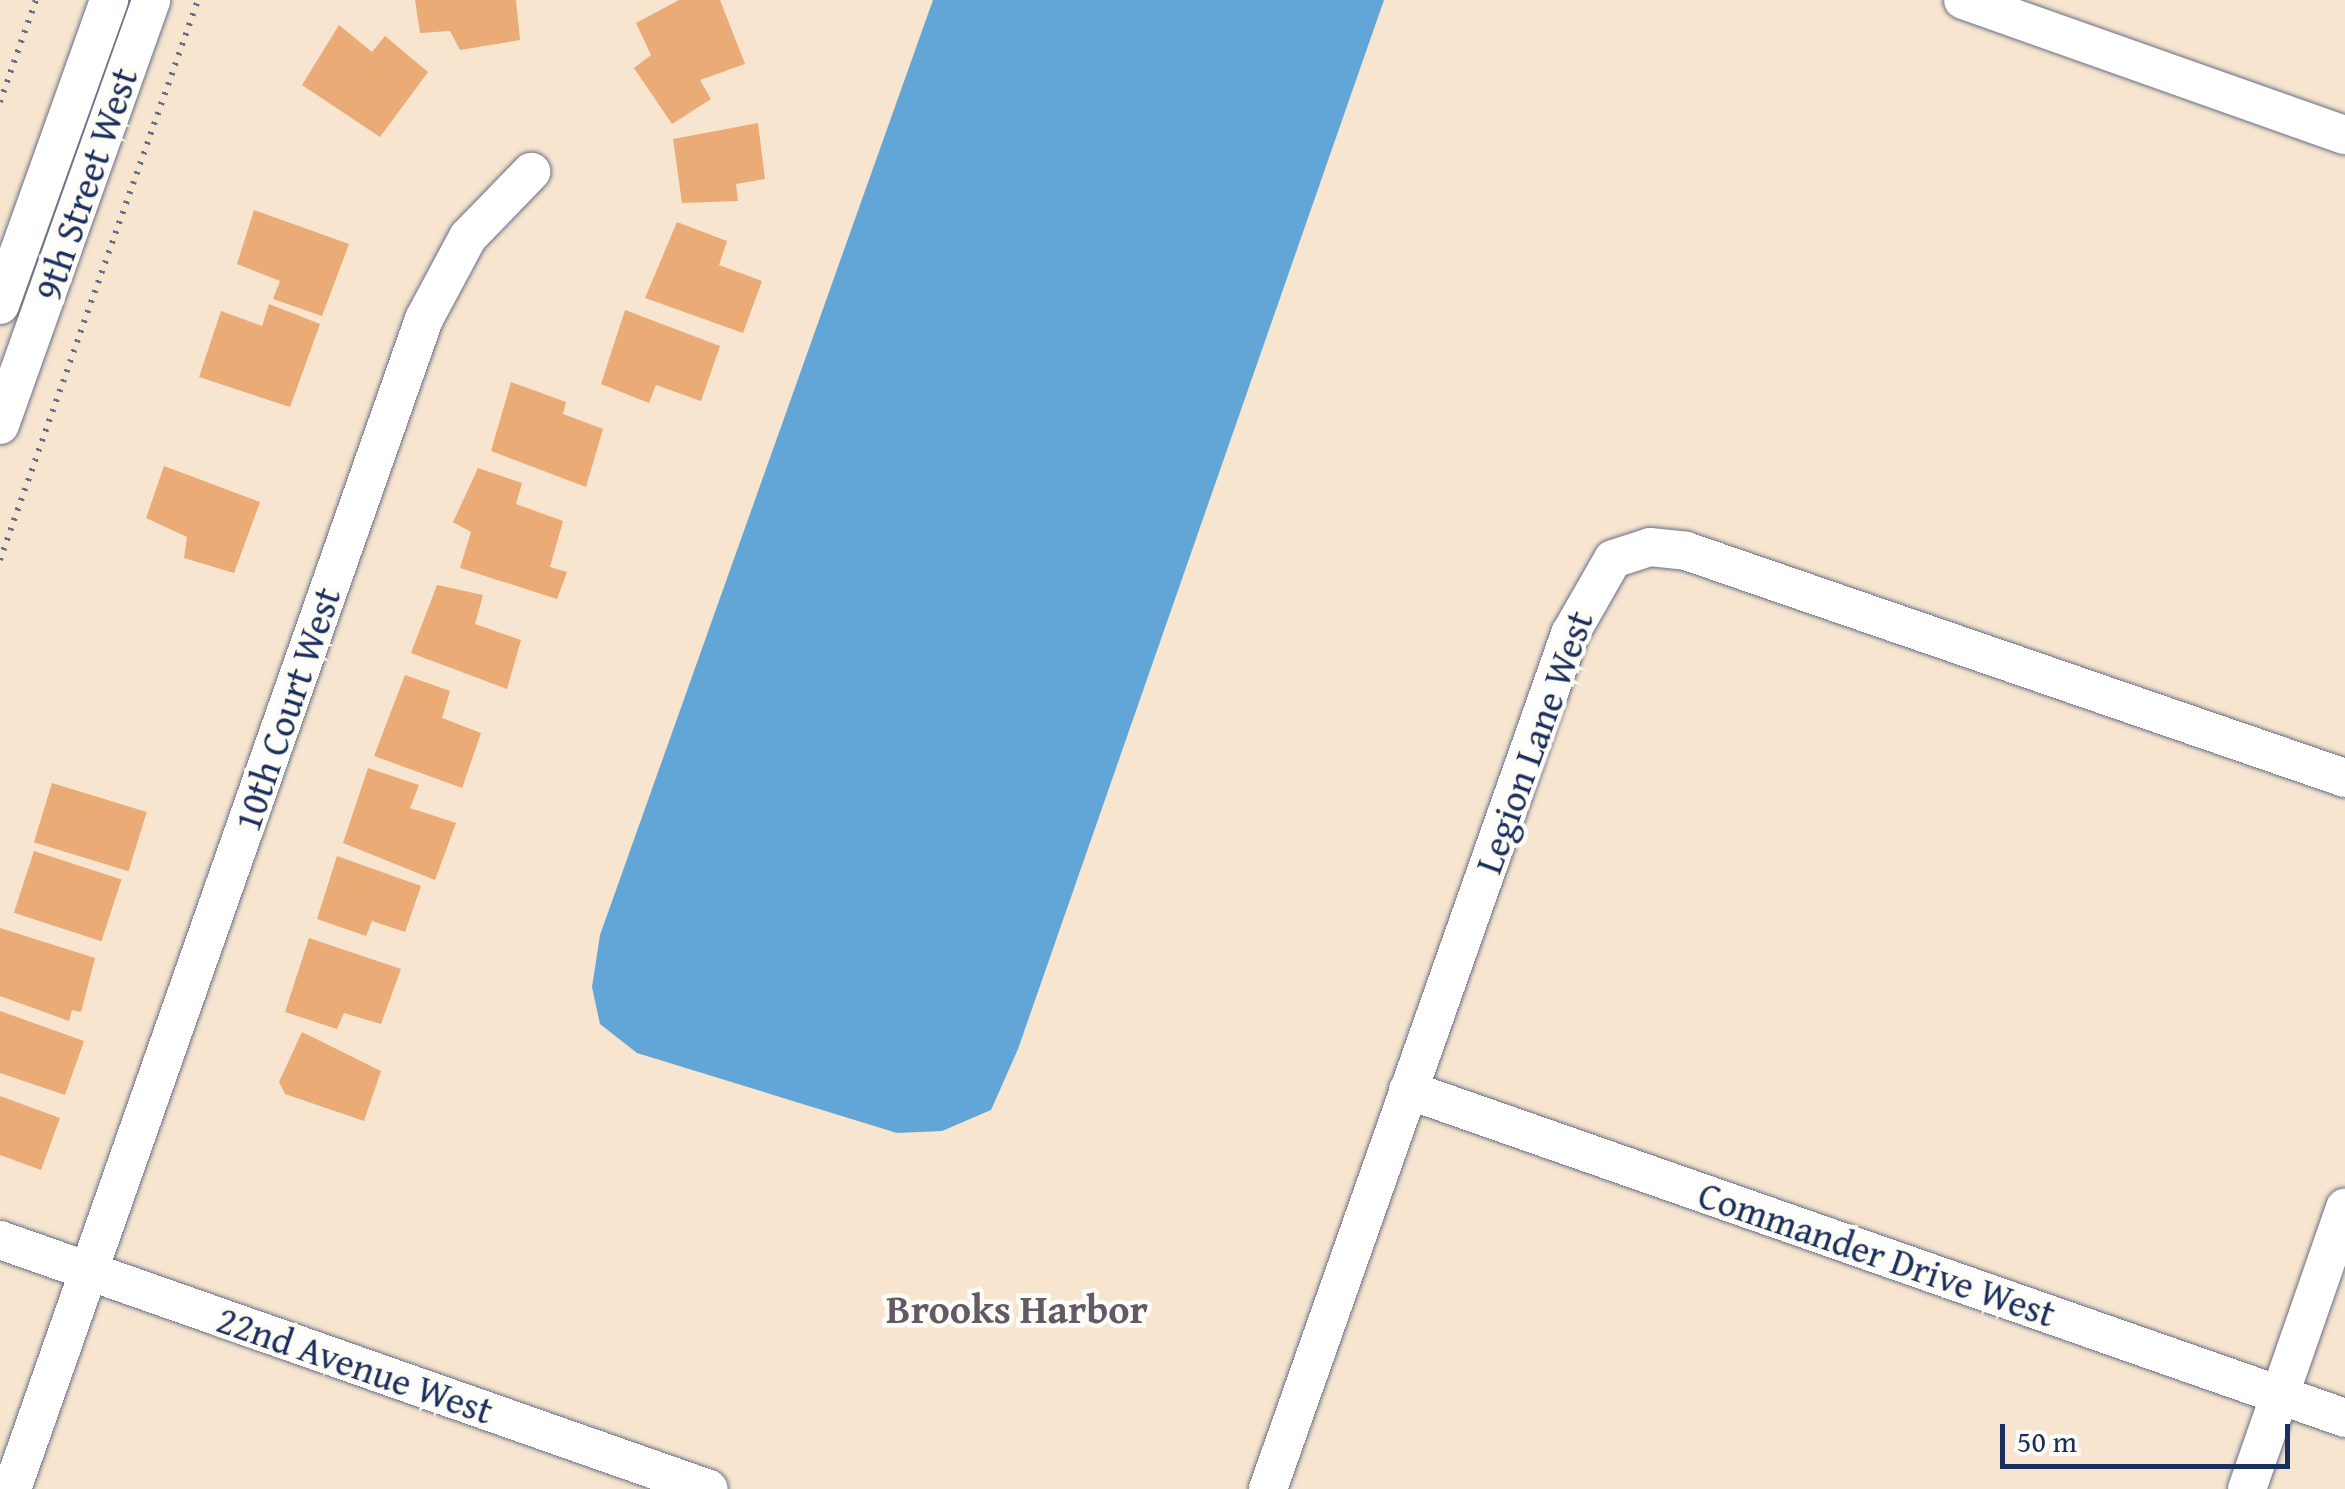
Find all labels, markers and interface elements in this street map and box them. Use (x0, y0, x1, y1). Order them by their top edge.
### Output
street label: 9th Street West (25, 62, 147, 306)
street label: 10th Court West (224, 581, 350, 837)
street label: Legion Lane West (1465, 604, 1603, 880)
street label: Commander Drive West (1693, 1172, 2061, 1336)
district label: Brooks Harbor (886, 1285, 1148, 1333)
street label: 22nd Avenue West (211, 1296, 499, 1434)
scale bar (2005, 1404, 2295, 1466)
text: 50 m (2017, 1419, 2077, 1463)

